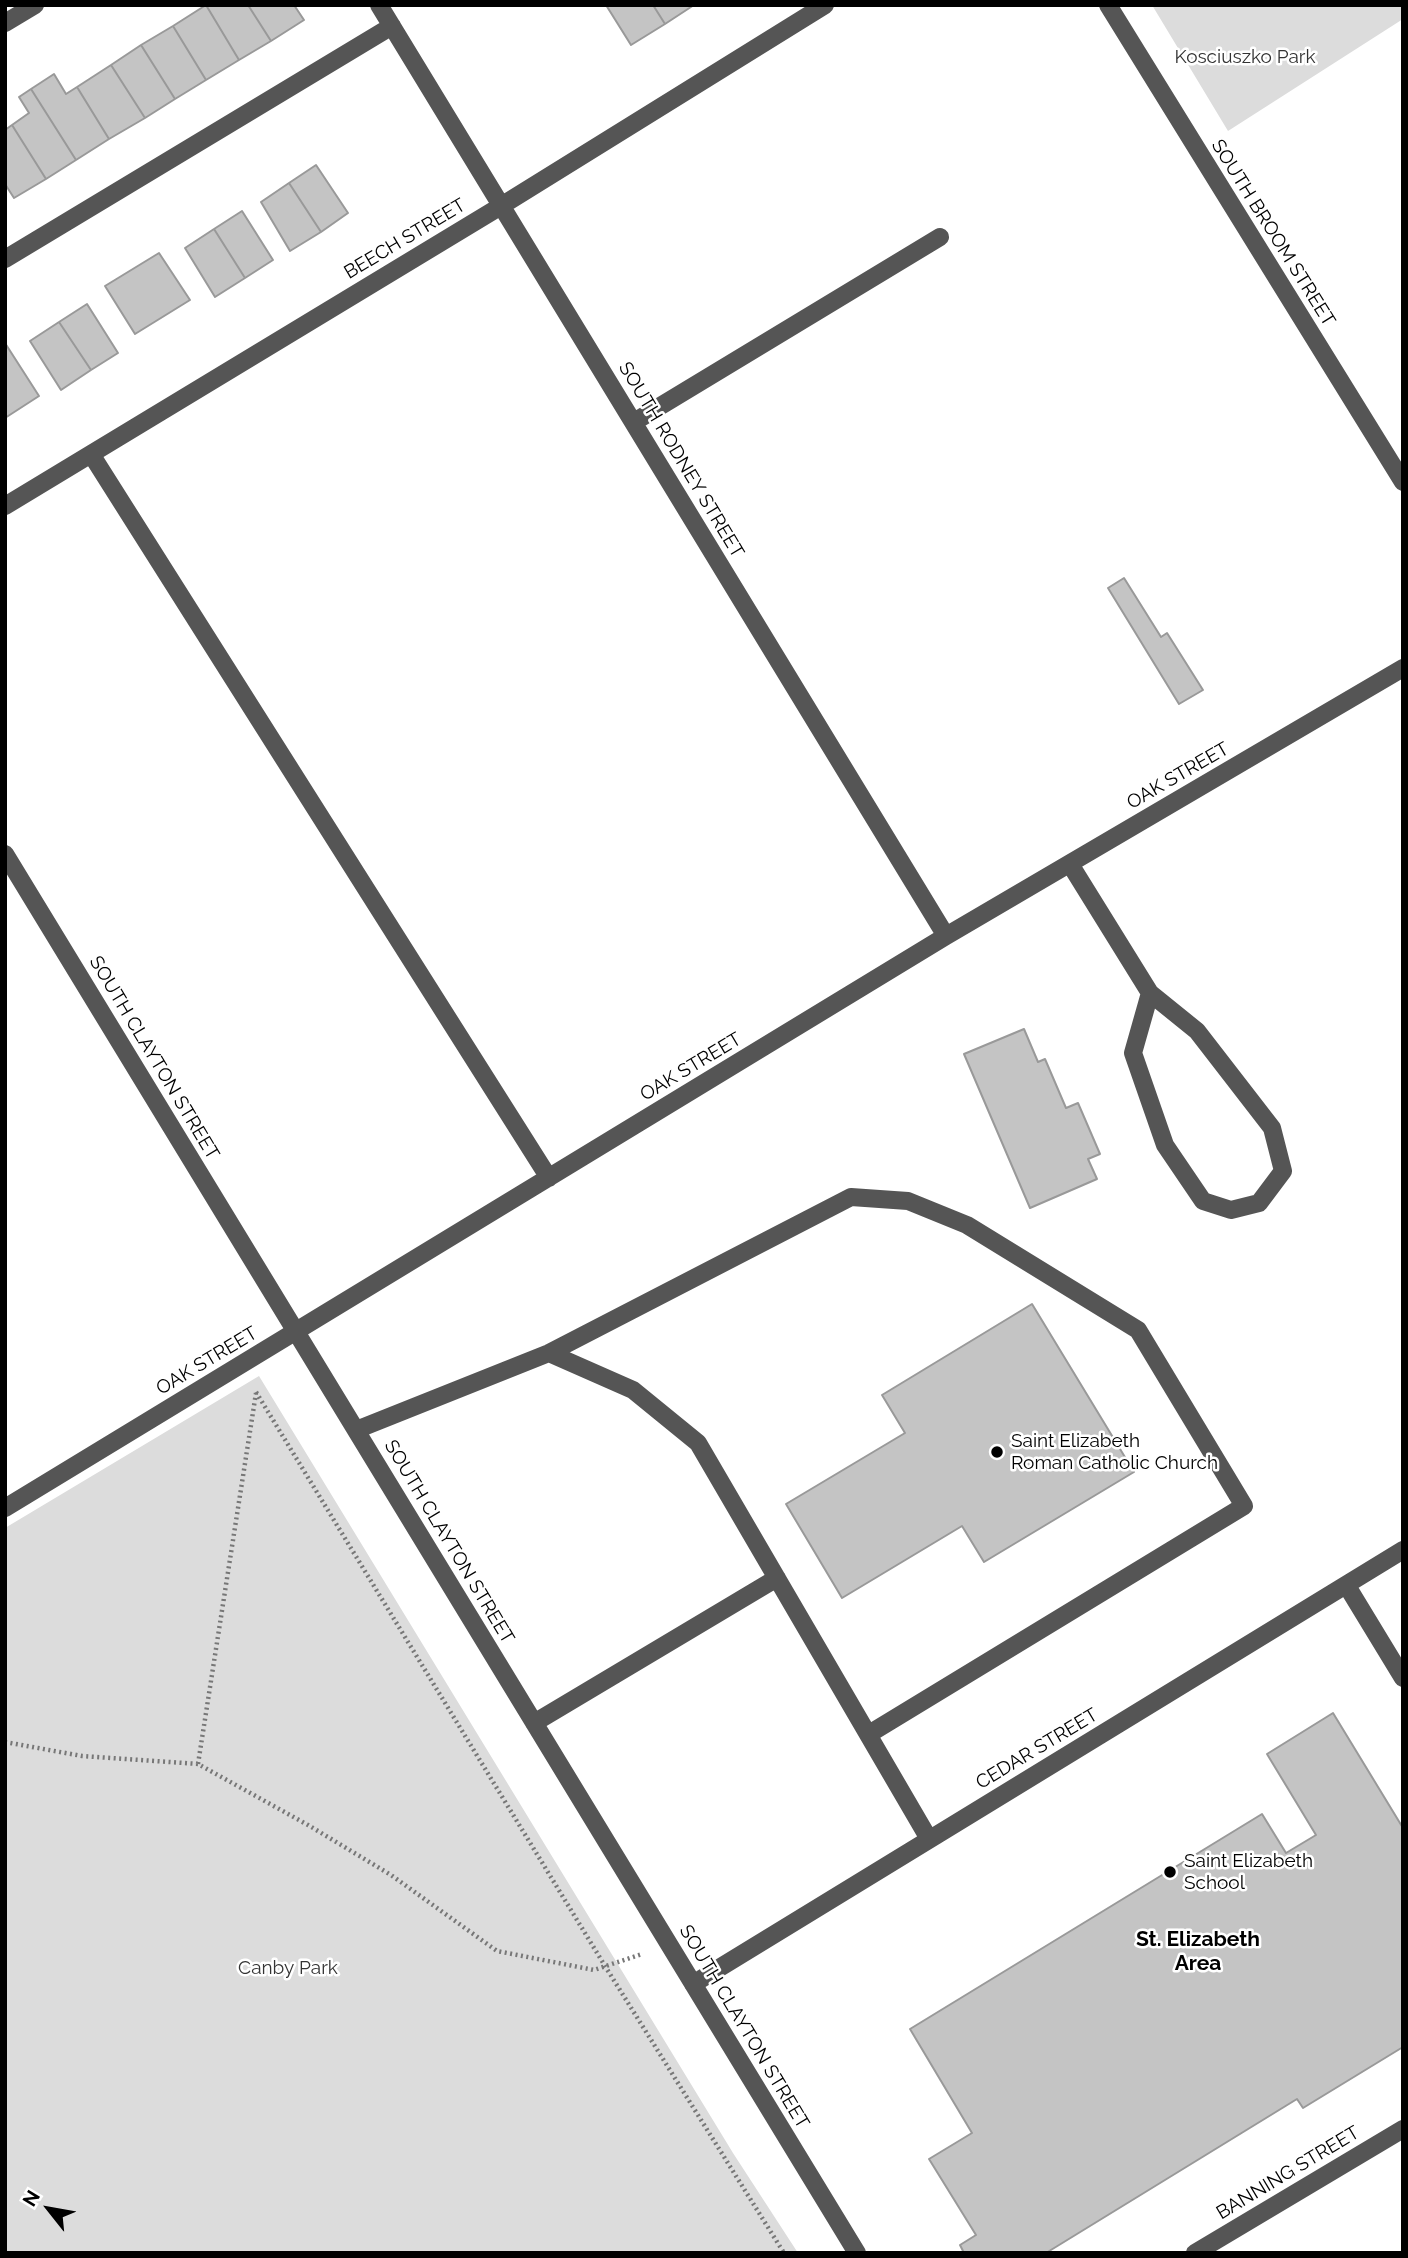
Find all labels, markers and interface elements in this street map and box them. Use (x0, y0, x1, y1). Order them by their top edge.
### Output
park label: Kosciuszko Park (1174, 46, 1316, 68)
street label: SOUTH BROOM STREET (1206, 135, 1340, 331)
street label: BEECH STREET (340, 194, 470, 284)
street label: SOUTH RODNEY STREET (613, 358, 749, 562)
street label: OAK STREET (1123, 738, 1233, 814)
street label: SOUTH CLAYTON STREET (84, 952, 224, 1164)
street label: OAK STREET (636, 1028, 746, 1106)
street label: OAK STREET (152, 1322, 262, 1400)
place label: Saint Elizabeth Roman Catholic Church (1011, 1430, 1218, 1474)
street label: SOUTH CLAYTON STREET (379, 1436, 519, 1648)
marker: Saint Elizabeth Roman Catholic Church (989, 1444, 1005, 1460)
street label: CEDAR STREET (972, 1704, 1102, 1794)
place label: Saint Elizabeth School (1184, 1850, 1313, 1894)
marker: Saint Elizabeth School (1162, 1864, 1178, 1880)
street label: SOUTH CLAYTON STREET (674, 1921, 814, 2133)
district label: St. Elizabeth Area (1136, 1927, 1260, 1977)
park label: Canby Park (238, 1957, 338, 1979)
street label: BANNING STREET (1212, 2121, 1364, 2225)
north arrow (14, 2174, 84, 2244)
text: N (18, 2186, 44, 2210)

